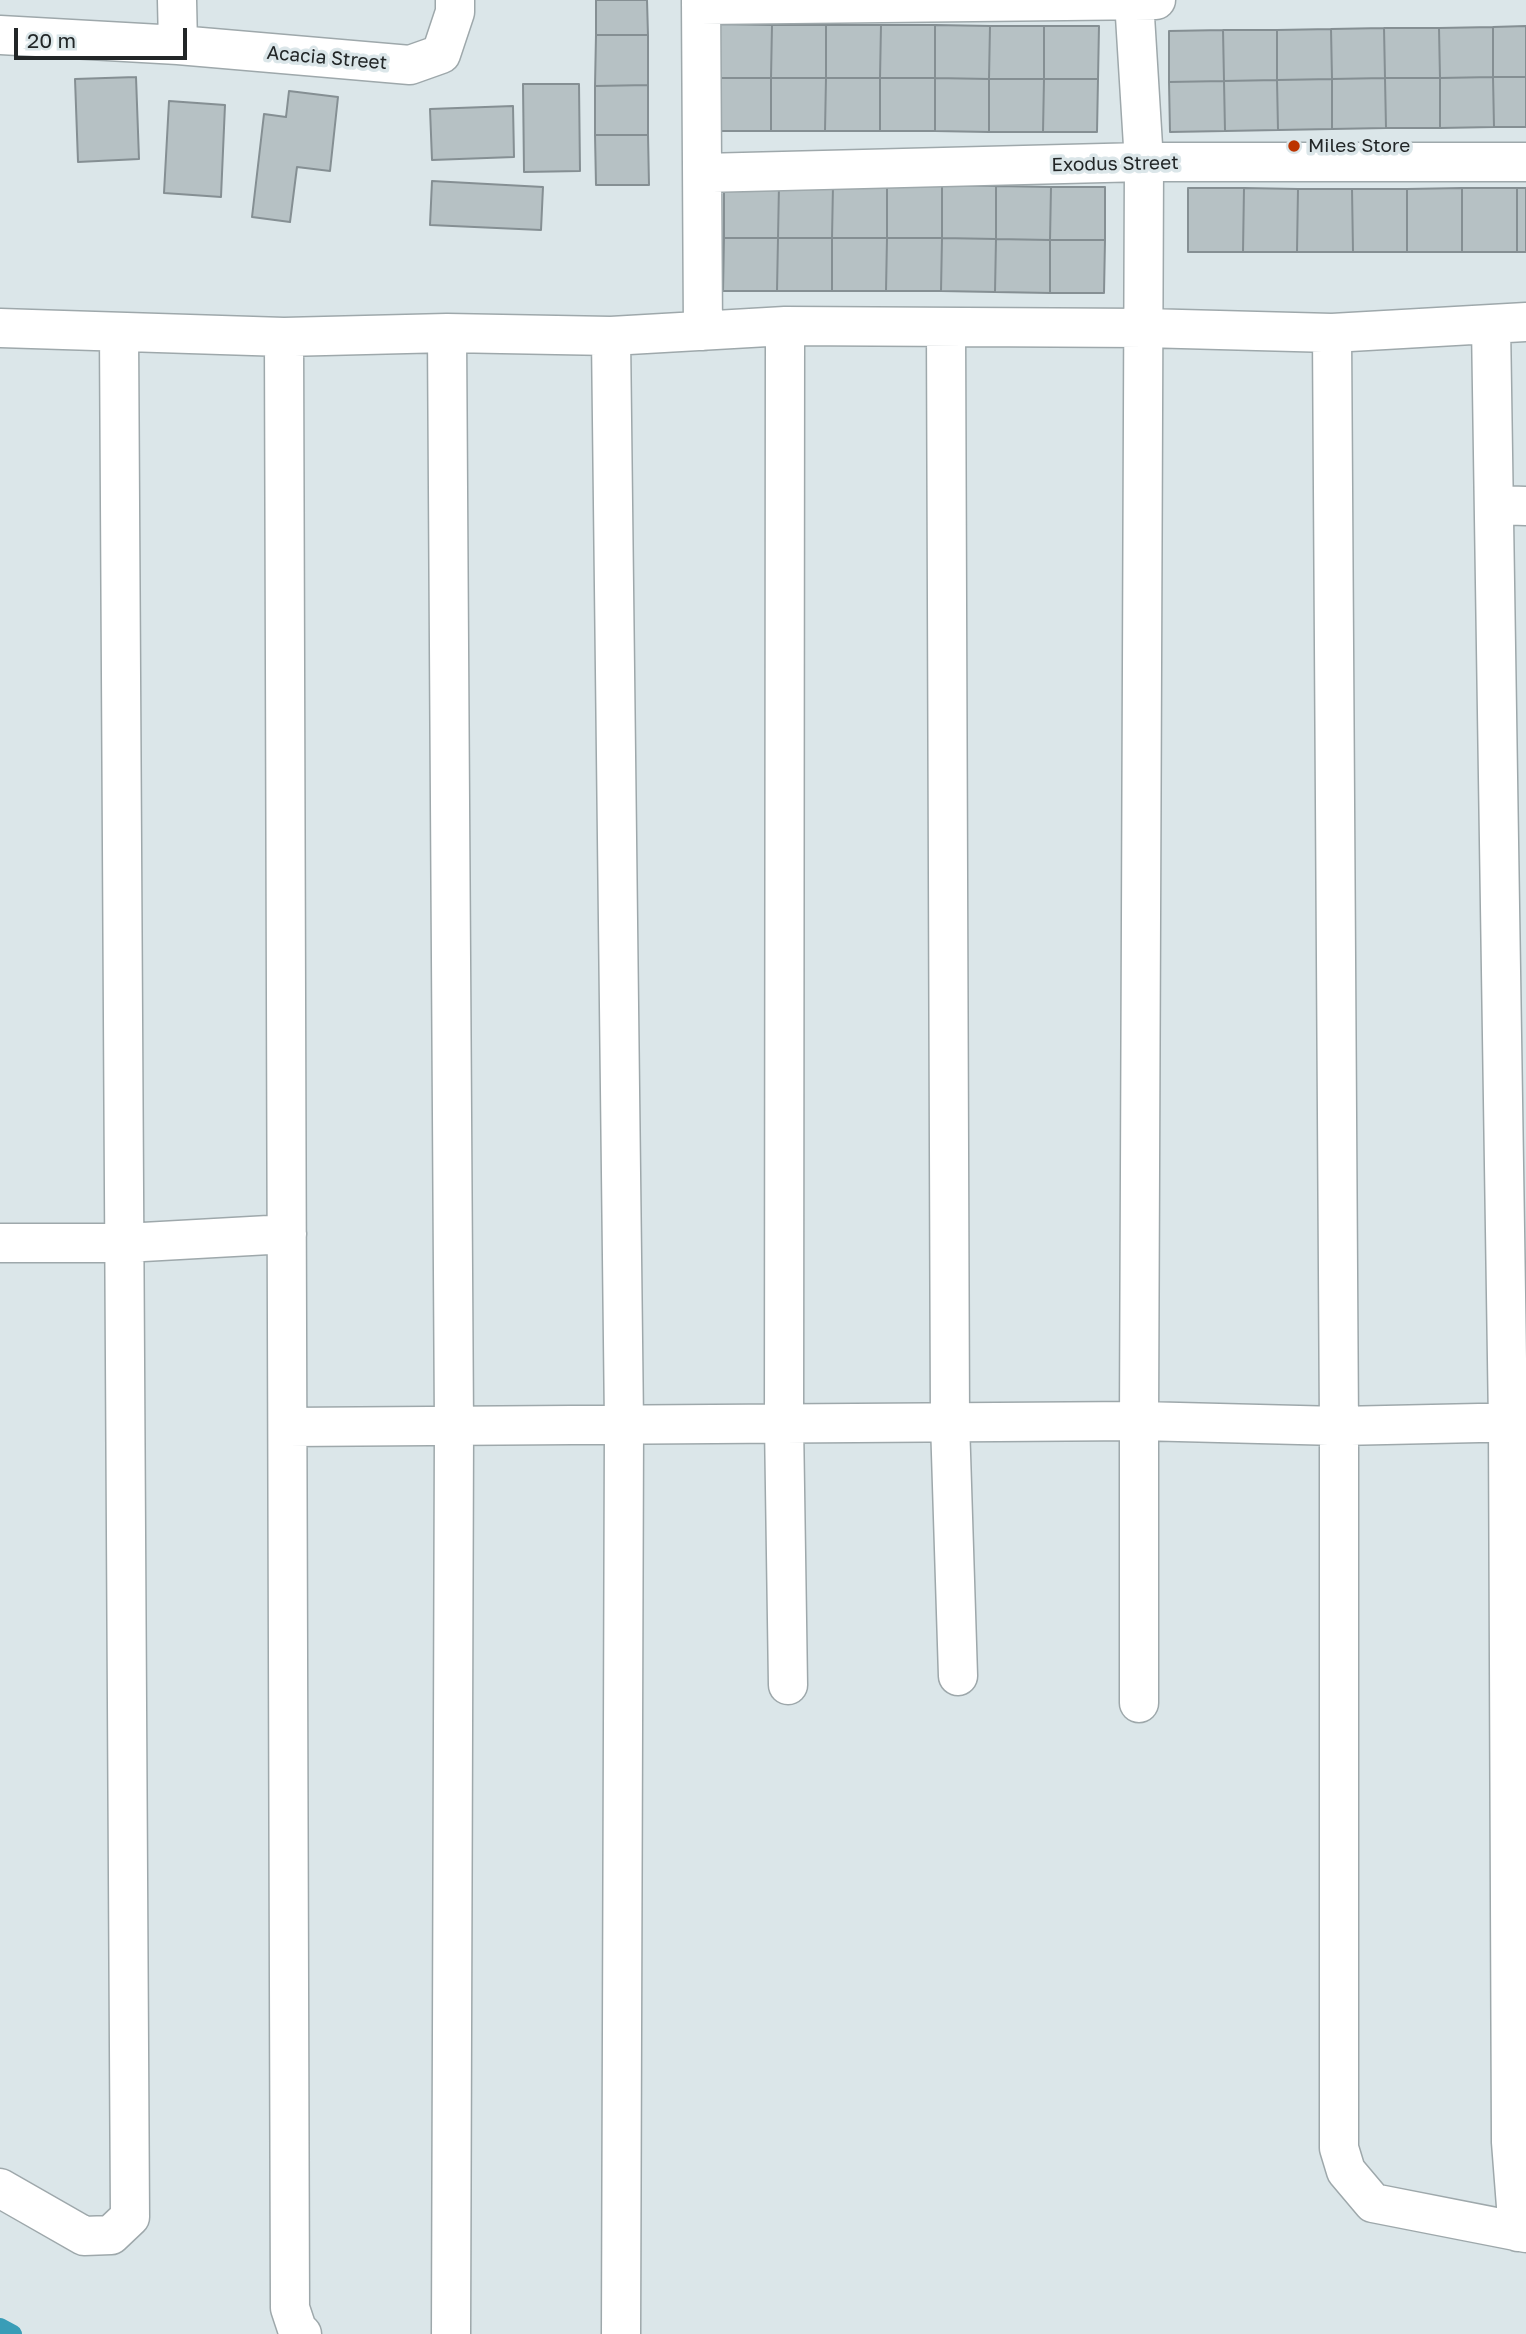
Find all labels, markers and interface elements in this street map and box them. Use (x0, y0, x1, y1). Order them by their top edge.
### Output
scale bar (18, 14, 191, 58)
text: 20 m (27, 27, 76, 53)
street label: Acacia Street (266, 41, 388, 75)
place label: Miles Store (1308, 135, 1410, 157)
marker: Miles Store (1286, 138, 1302, 154)
street label: Exodus Street (1051, 151, 1179, 177)

